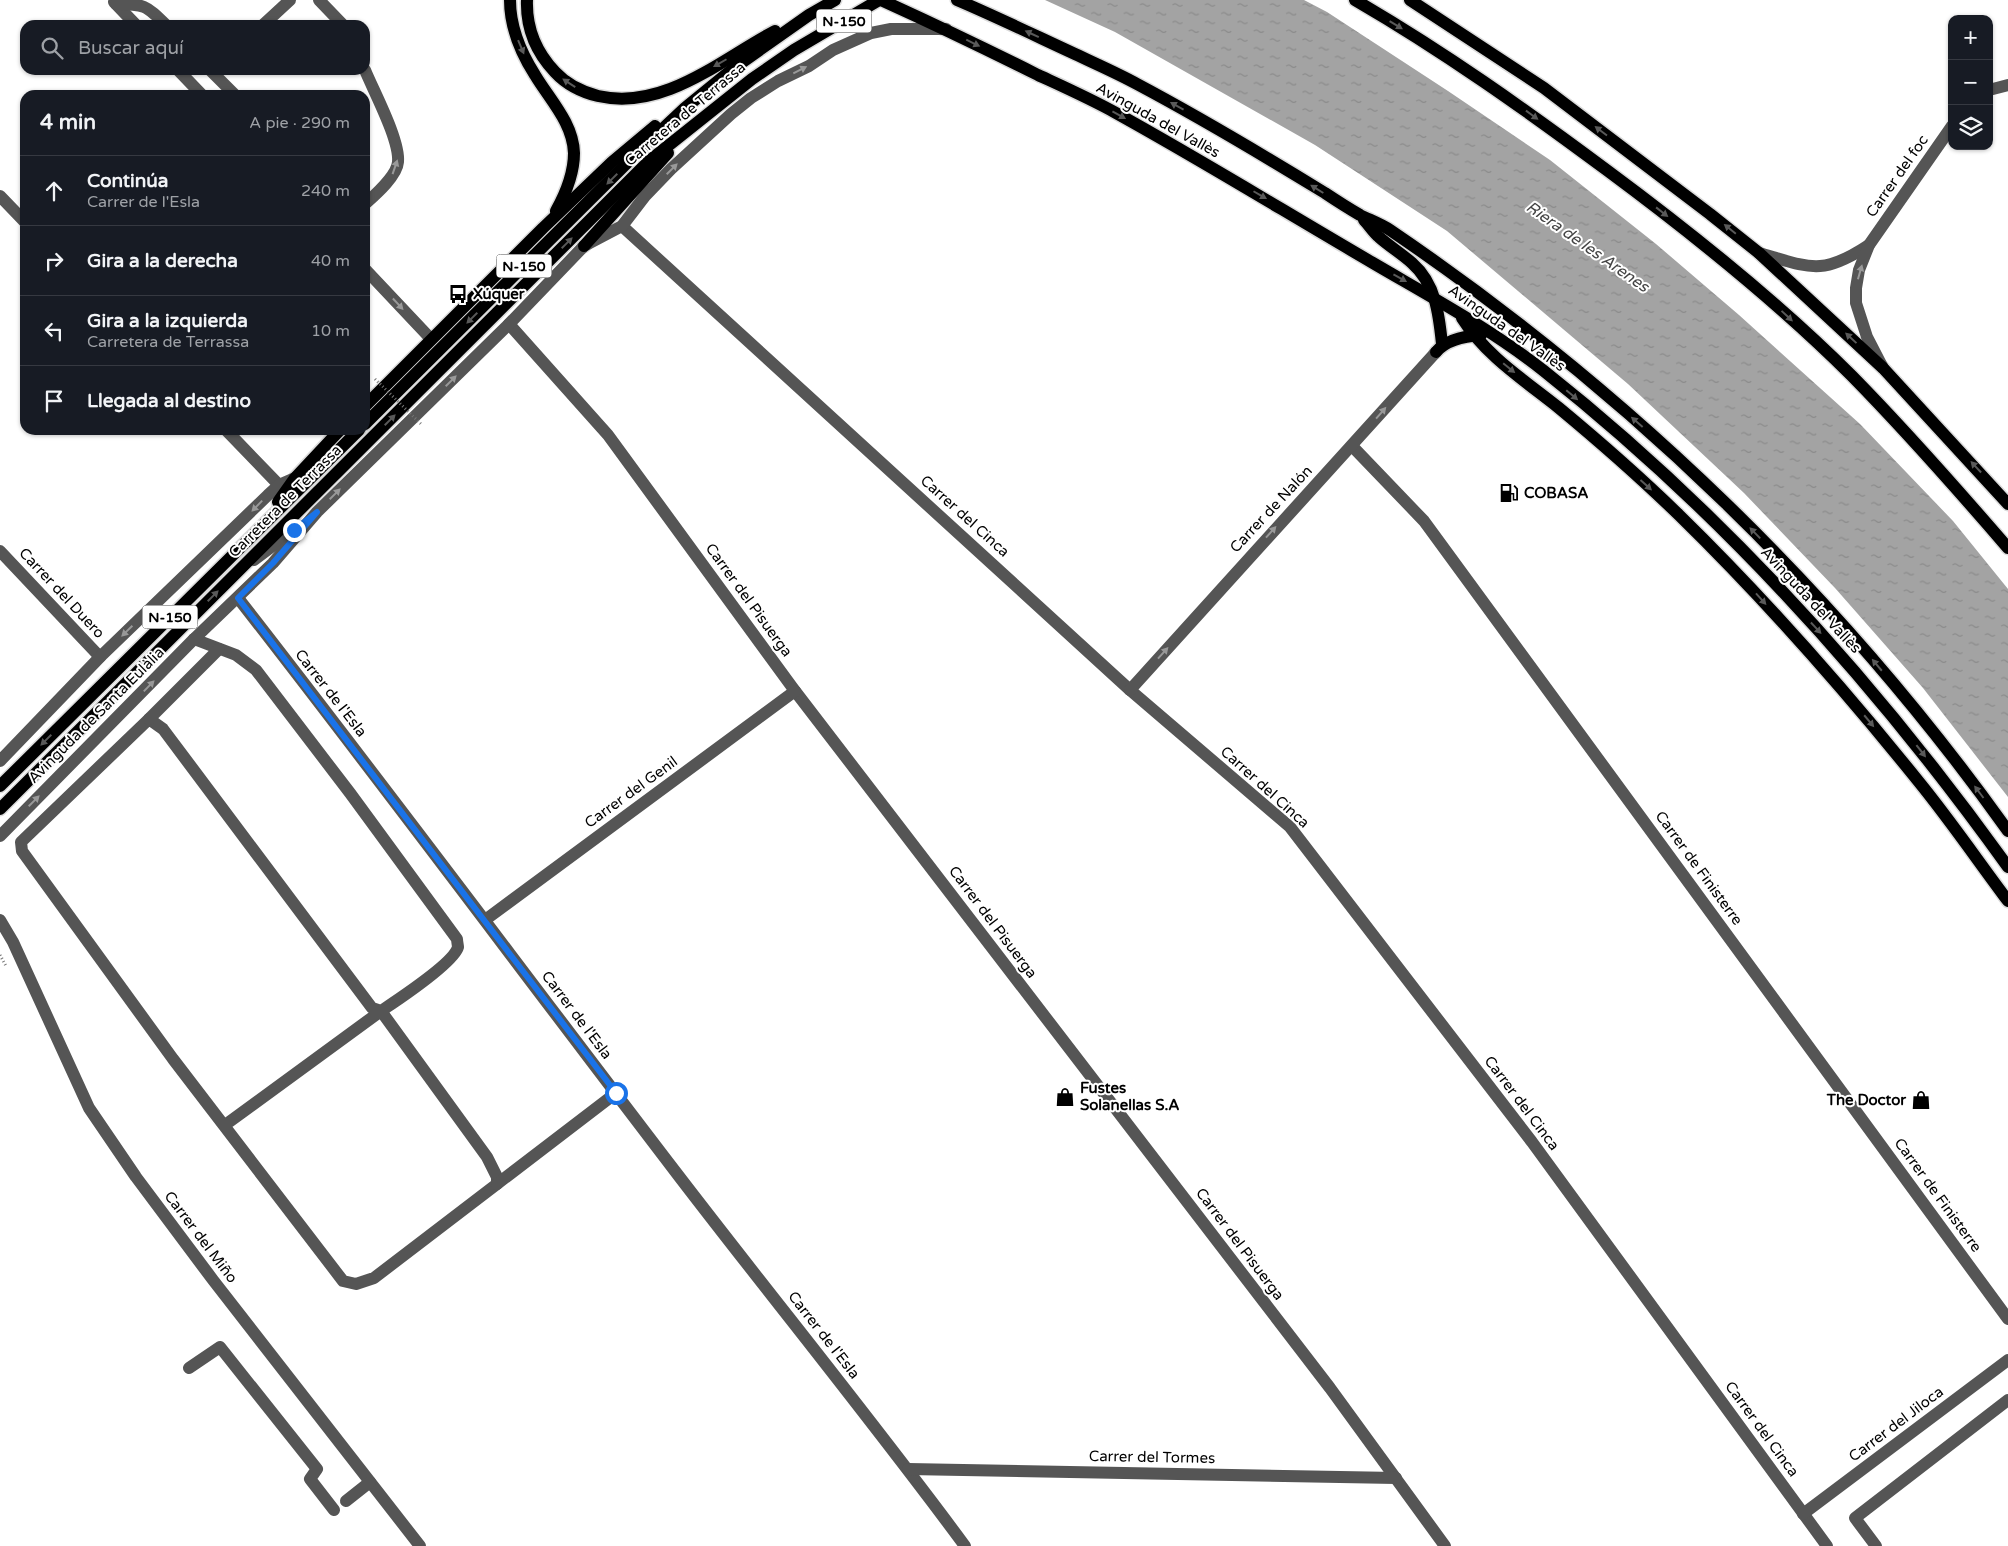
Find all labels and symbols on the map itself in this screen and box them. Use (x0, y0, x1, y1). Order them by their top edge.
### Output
road number: N-150 (816, 10, 872, 32)
one-way arrow (1390, 20, 1403, 29)
one-way arrow (1025, 30, 1039, 38)
one-way arrow (966, 39, 980, 47)
one-way arrow (517, 40, 525, 55)
street label: Carretera de Terrassa (621, 58, 749, 170)
one-way arrow (714, 59, 727, 68)
one-way arrow (793, 66, 807, 74)
one-way arrow (562, 78, 575, 88)
street label: Avinguda del Vallès (1093, 79, 1223, 161)
one-way arrow (1170, 102, 1184, 111)
one-way arrow (1112, 110, 1125, 119)
one-way arrow (1525, 110, 1539, 120)
one-way arrow (1594, 126, 1608, 136)
street label: Carrer del foc (1862, 131, 1932, 221)
one-way arrow (391, 159, 399, 174)
one-way arrow (665, 163, 677, 175)
one-way arrow (606, 173, 618, 185)
one-way arrow (1311, 184, 1324, 193)
one-way arrow (1253, 191, 1267, 199)
water label: Riera de les Arenes (1522, 197, 1654, 297)
one-way arrow (1655, 207, 1668, 218)
one-way arrow (1724, 224, 1737, 235)
one-way arrow (561, 237, 573, 249)
road number: N-150 (496, 255, 552, 278)
one-way arrow (1856, 265, 1864, 280)
one-way arrow (1392, 274, 1407, 282)
street label: Avinguda del Vallès (1445, 281, 1569, 375)
bus stop icon: Xúquer (447, 283, 469, 305)
place label: Xúquer (473, 285, 525, 304)
one-way arrow (392, 297, 404, 309)
one-way arrow (1780, 310, 1792, 322)
one-way arrow (466, 312, 478, 324)
one-way arrow (1845, 332, 1857, 344)
one-way arrow (1502, 363, 1515, 374)
one-way arrow (445, 375, 457, 387)
one-way arrow (1566, 389, 1579, 400)
one-way arrow (1375, 407, 1387, 419)
one-way arrow (384, 414, 396, 426)
one-way arrow (1631, 416, 1643, 428)
street label: Carretera de Terrassa (225, 441, 345, 561)
one-way arrow (1970, 461, 1981, 474)
street label: Carrer de Nalón (1226, 462, 1316, 556)
street label: Carrer del Cinca (917, 471, 1013, 561)
one-way arrow (1639, 479, 1651, 491)
fuel station icon: COBASA (1498, 482, 1520, 504)
place label: COBASA (1524, 484, 1588, 502)
one-way arrow (329, 489, 341, 501)
one-way arrow (251, 500, 263, 512)
route end (283, 519, 306, 542)
one-way arrow (1265, 527, 1277, 539)
one-way arrow (1749, 527, 1761, 539)
street label: Carrer del Pisuerga (702, 540, 796, 660)
street label: Avinguda del Vallès (1757, 543, 1865, 657)
street label: Carrer del Duero (15, 544, 109, 642)
one-way arrow (207, 590, 219, 602)
one-way arrow (1756, 592, 1767, 605)
road number: N-150 (142, 606, 198, 628)
one-way arrow (1810, 621, 1822, 633)
one-way arrow (122, 625, 134, 637)
street label: Avinguda de Santa Eulàlia (24, 643, 168, 787)
street label: Carrer de l'Esla (291, 646, 371, 740)
one-way arrow (1157, 648, 1169, 660)
one-way arrow (1872, 659, 1883, 672)
one-way arrow (143, 680, 155, 692)
one-way arrow (1863, 714, 1874, 727)
one-way arrow (40, 734, 52, 746)
street label: Carrer del Cinca (1217, 742, 1313, 832)
one-way arrow (1916, 744, 1927, 757)
street label: Carrer del Genil (581, 752, 681, 832)
one-way arrow (1974, 785, 1984, 799)
one-way arrow (28, 796, 40, 808)
street label: Carrer de Finisterre (1652, 807, 1746, 929)
street label: Carrer del Pisuerga (945, 862, 1041, 982)
street label: Carrer de l'Esla (538, 967, 616, 1063)
street label: Carrer del Cinca (1481, 1052, 1563, 1154)
place label: Fustes Solanellas S.A (1080, 1079, 1179, 1114)
route start (605, 1082, 628, 1105)
shop icon: Fustes Solanellas S.A (1054, 1086, 1076, 1108)
shop icon: The Doctor (1910, 1089, 1932, 1111)
place label: The Doctor (1826, 1091, 1906, 1109)
street label: Carrer de Finisterre (1891, 1134, 1985, 1256)
street label: Carrer del Pisuerga (1192, 1184, 1288, 1304)
street label: Carrer del Miño (161, 1188, 241, 1286)
street label: Carrer de l'Esla (784, 1288, 864, 1382)
street label: Carrer del Cinca (1721, 1378, 1803, 1480)
street label: Carrer del Jiloca (1845, 1383, 1947, 1465)
street label: Carrer del Tormes (1089, 1447, 1215, 1467)

